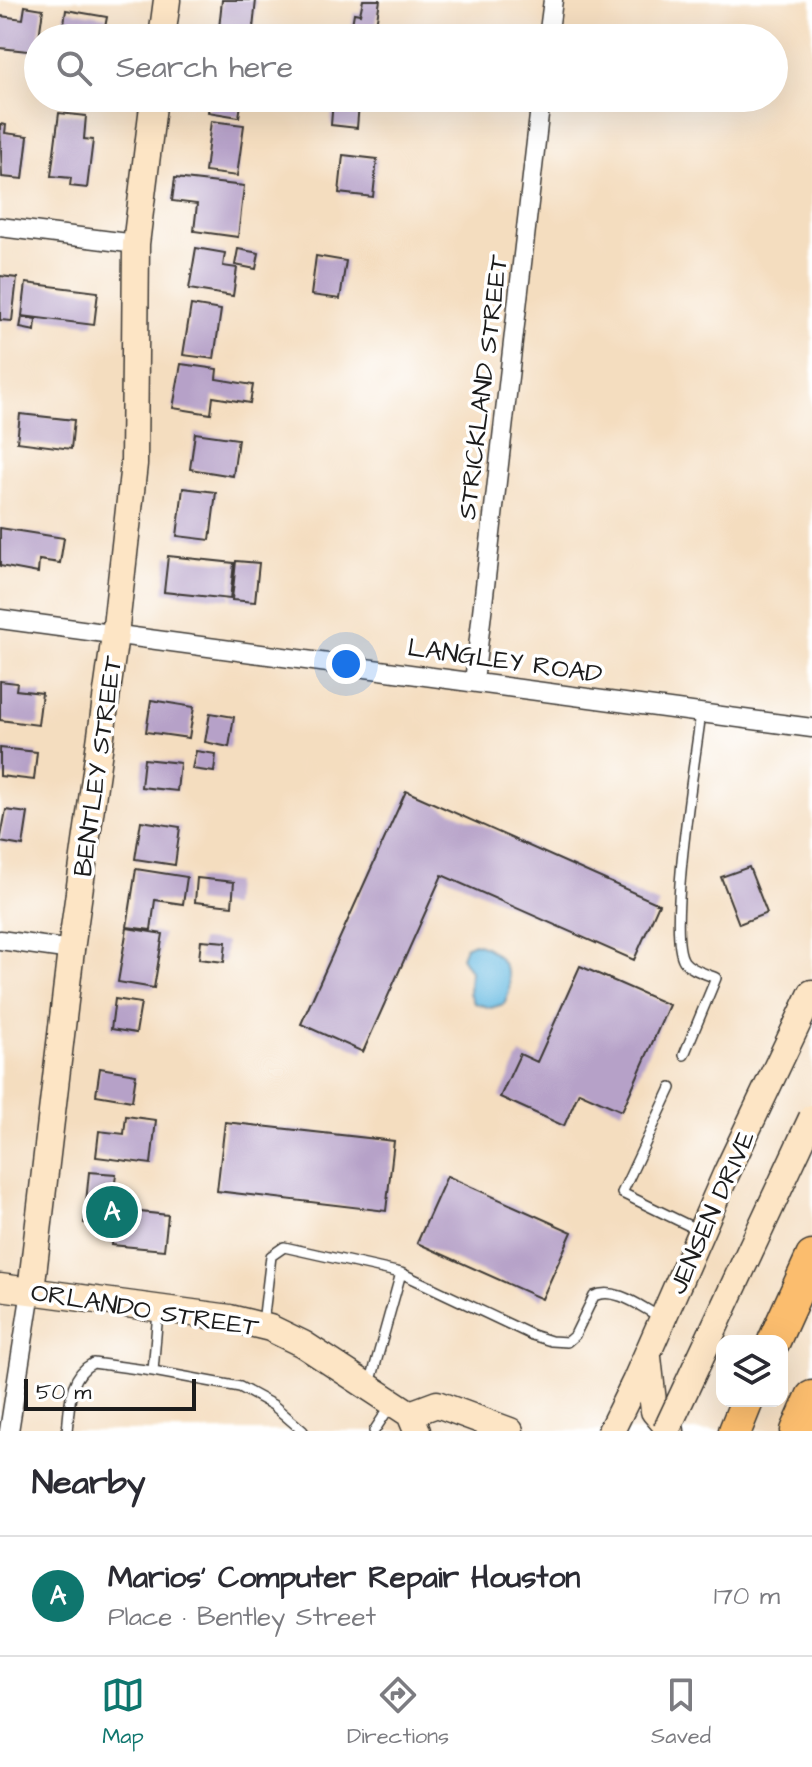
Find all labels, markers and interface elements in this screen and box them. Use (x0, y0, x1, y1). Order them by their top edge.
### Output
search box (24, 24, 788, 112)
icon: search (52, 46, 96, 90)
text: Search here (116, 47, 293, 89)
street label: STRICKLAND STREET (449, 252, 517, 521)
street label: LANGLEY ROAD (405, 630, 605, 692)
your location (326, 644, 366, 684)
street label: BENTLEY STREET (65, 653, 131, 879)
street label: JENSEN DRIVE (660, 1125, 764, 1300)
pin: A (86, 1182, 138, 1242)
street label: ORLANDO STREET (28, 1274, 262, 1346)
map controls (716, 1335, 788, 1407)
button: layers (716, 1335, 788, 1407)
scale bar (24, 1375, 196, 1411)
text: 50 m (36, 1377, 91, 1408)
text: Nearby (32, 1459, 146, 1507)
text: Marios' Computer Repair Houston (108, 1557, 580, 1599)
text: A (50, 1578, 66, 1614)
text: 170 m (714, 1578, 780, 1614)
text: Place · Bentley Street (108, 1599, 376, 1635)
tab: Map (101, 1673, 145, 1752)
tab: Directions (347, 1673, 449, 1752)
tab: Saved (651, 1673, 711, 1752)

